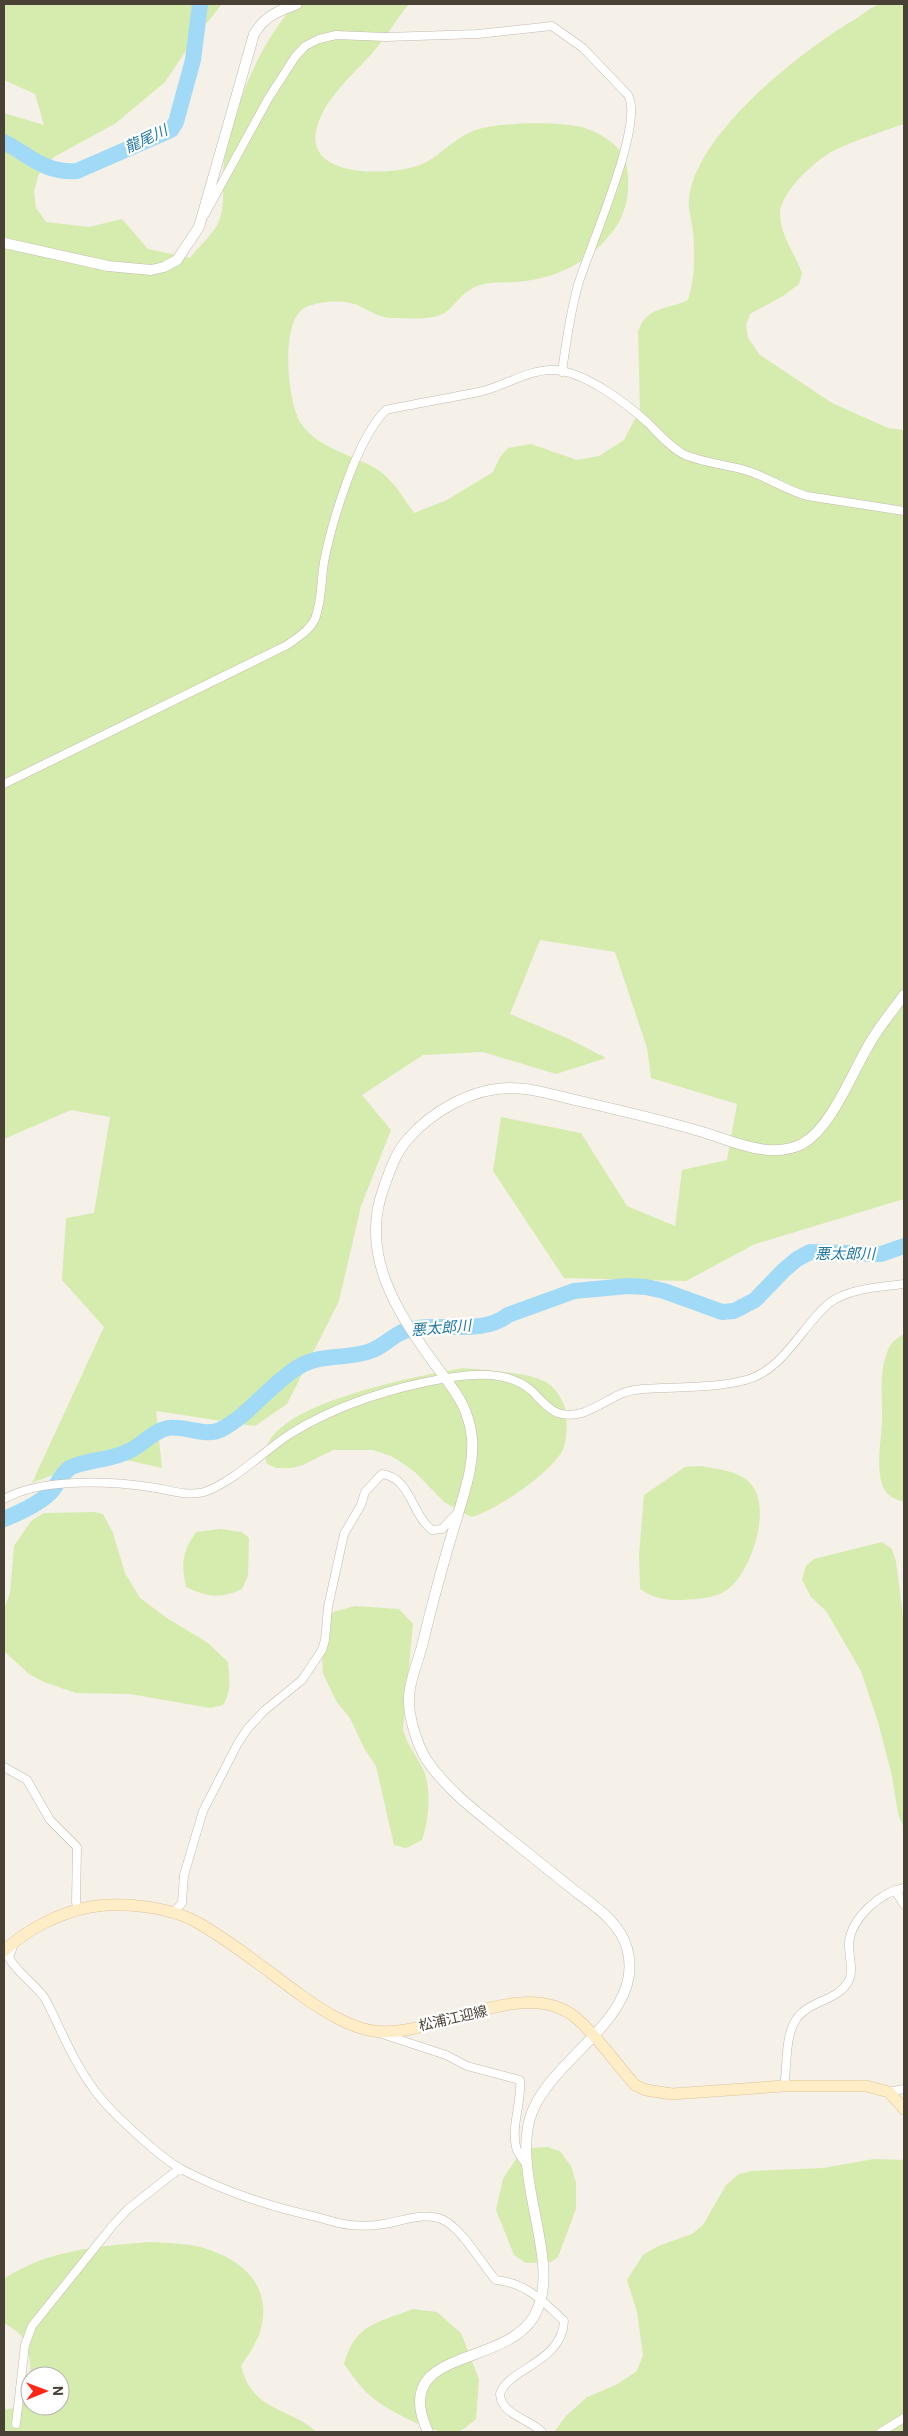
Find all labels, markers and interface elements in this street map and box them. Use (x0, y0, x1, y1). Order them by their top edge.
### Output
water label: 龍尾川 (122, 120, 172, 157)
water label: 悪太郎川 (815, 1245, 877, 1263)
water label: 悪太郎川 (410, 1316, 474, 1340)
street label: 松浦江迎線 (417, 2002, 489, 2034)
north arrow (20, 2366, 70, 2416)
text: N (50, 2386, 66, 2396)

